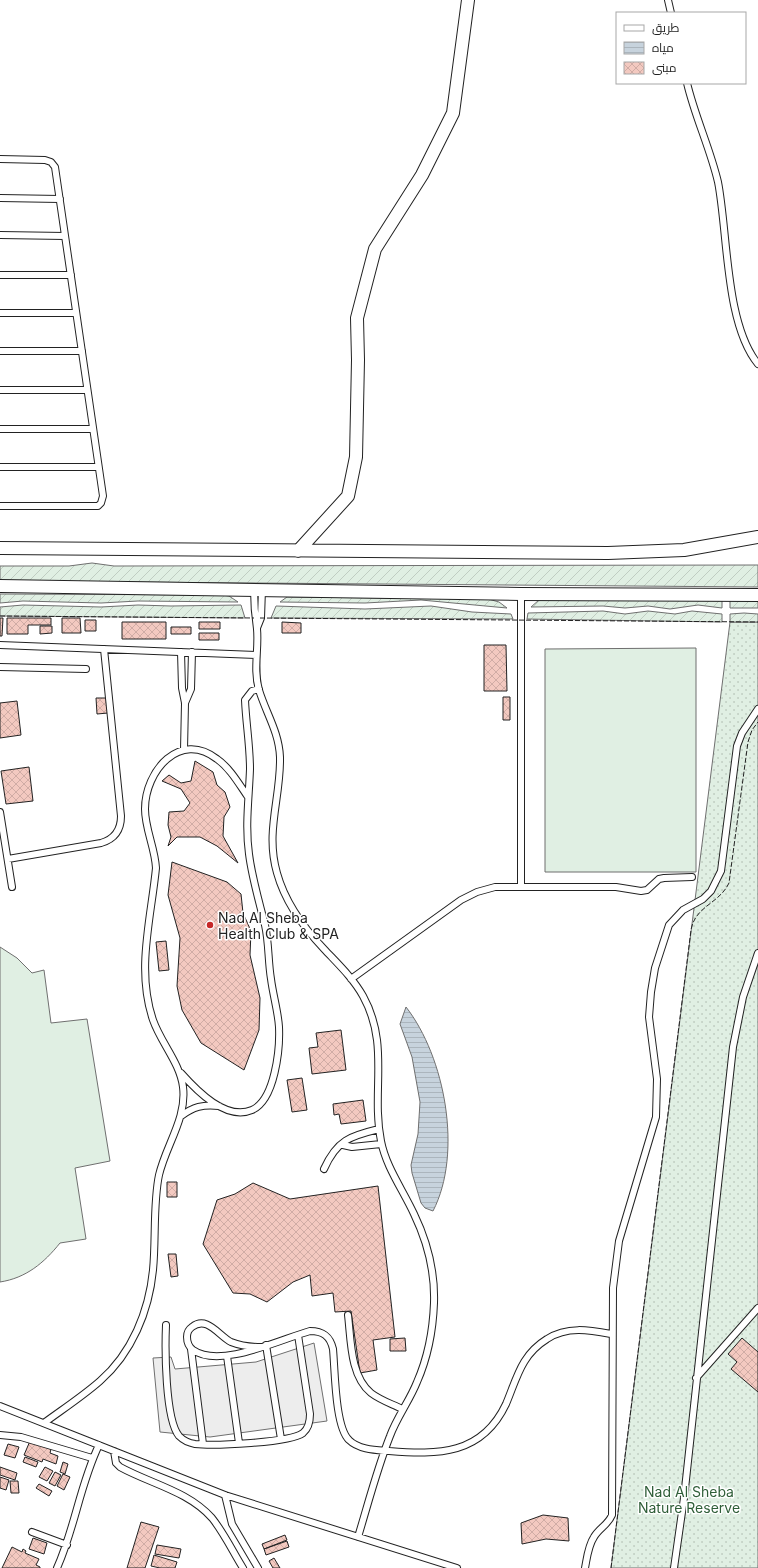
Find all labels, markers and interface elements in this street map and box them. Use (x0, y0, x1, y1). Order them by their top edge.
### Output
legend (616, 12, 746, 84)
text: طريق (652, 20, 680, 35)
text: مياه (652, 40, 674, 55)
text: مبنى (652, 60, 677, 75)
place label: Nad Al Sheba Health Club & SPA (218, 909, 339, 942)
marker: Nad Al Sheba Health Club & SPA (205, 920, 215, 930)
park label: Nad Al Sheba Nature Reserve (638, 1483, 740, 1516)

